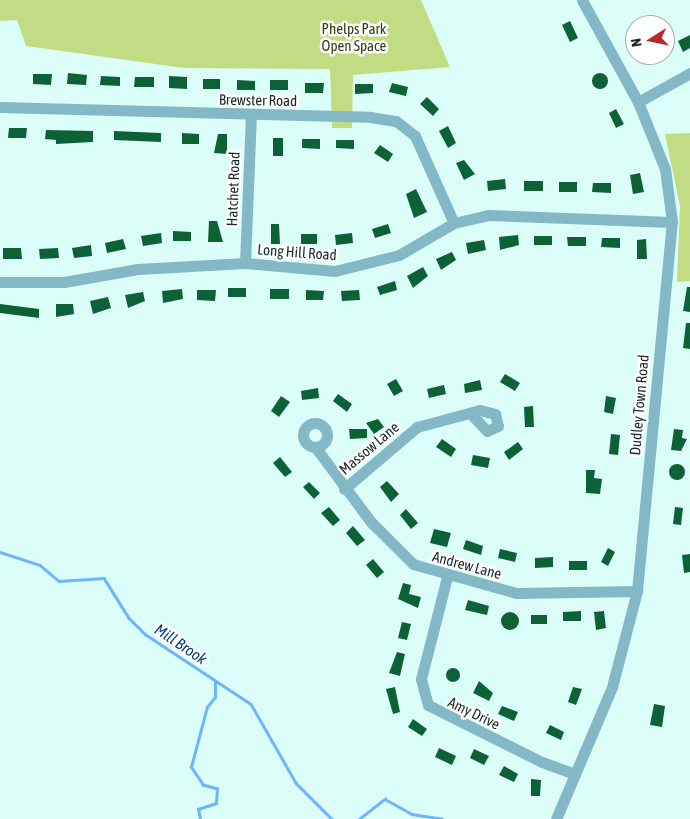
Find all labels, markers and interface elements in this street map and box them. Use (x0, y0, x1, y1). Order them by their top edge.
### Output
north arrow (625, 15, 675, 65)
park label: Phelps Park Open Space (322, 19, 386, 54)
text: N (628, 37, 645, 48)
street label: Brewster Road (219, 90, 297, 110)
street label: Hatchet Road (223, 151, 243, 227)
street label: Long Hill Road (257, 240, 337, 264)
street label: Dudley Town Road (626, 354, 652, 456)
street label: Massow Lane (335, 418, 403, 478)
street label: Andrew Lane (431, 547, 503, 583)
water label: Mill Brook (151, 620, 211, 668)
street label: Amy Drive (445, 693, 503, 733)

